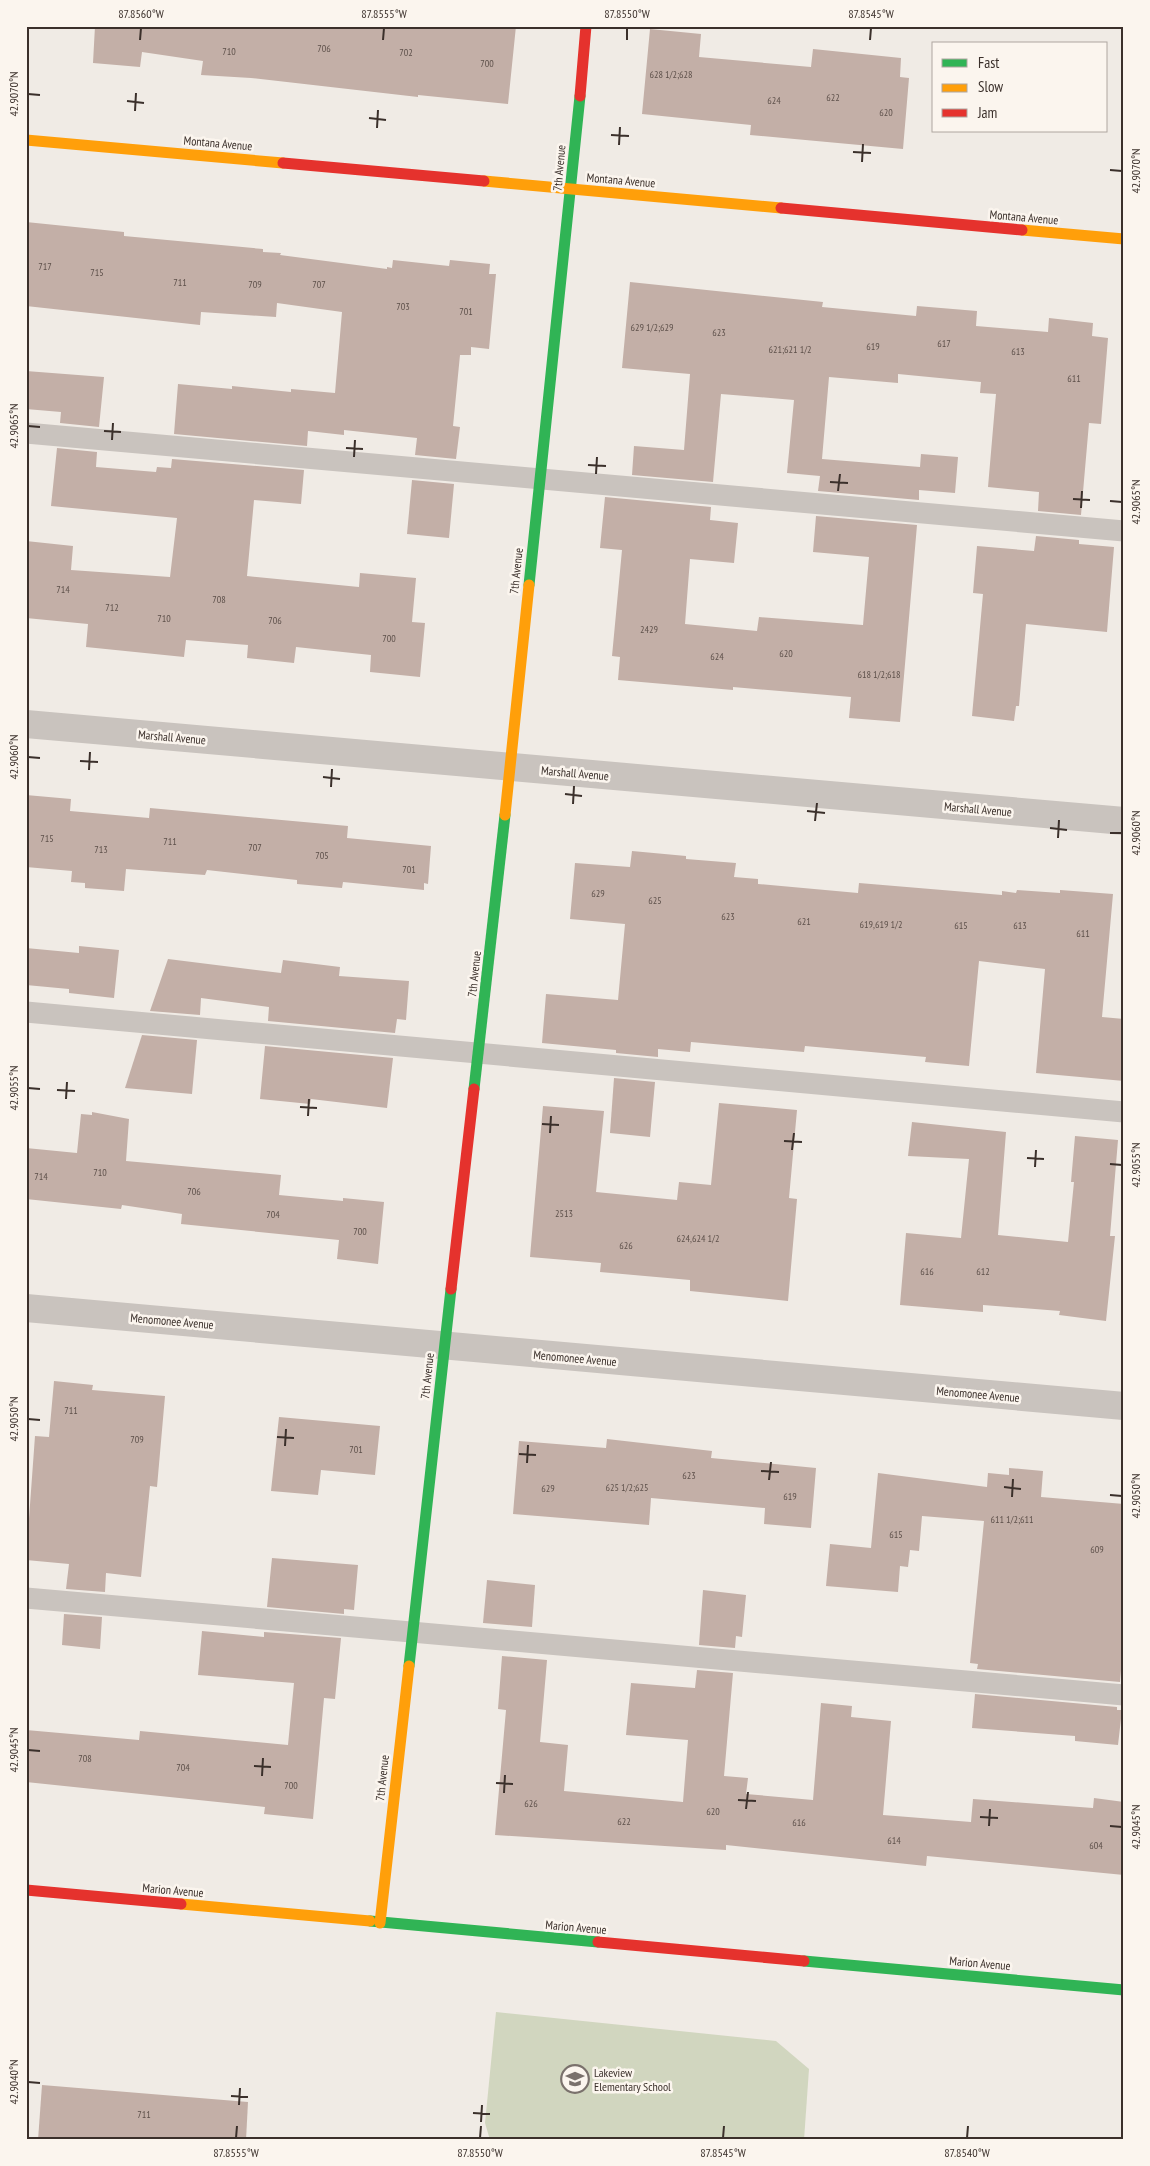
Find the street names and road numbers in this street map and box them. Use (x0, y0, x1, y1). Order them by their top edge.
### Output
street label: Montana Avenue (183, 133, 253, 153)
street label: 7th Avenue (550, 144, 568, 192)
street label: Montana Avenue (586, 170, 656, 190)
street label: Montana Avenue (989, 207, 1059, 227)
street label: 7th Avenue (506, 547, 526, 595)
street label: Marshall Avenue (137, 727, 207, 747)
street label: Marshall Avenue (540, 763, 610, 783)
street label: Marshall Avenue (943, 799, 1013, 819)
street label: 7th Avenue (464, 950, 484, 998)
street label: Menomonee Avenue (130, 1310, 214, 1332)
street label: Menomonee Avenue (533, 1347, 617, 1369)
street label: 7th Avenue (417, 1352, 437, 1400)
street label: Menomonee Avenue (936, 1383, 1020, 1405)
street label: 7th Avenue (372, 1754, 392, 1802)
street label: Marion Avenue (142, 1880, 204, 1900)
street label: Marion Avenue (545, 1917, 607, 1937)
street label: Marion Avenue (949, 1953, 1011, 1973)

